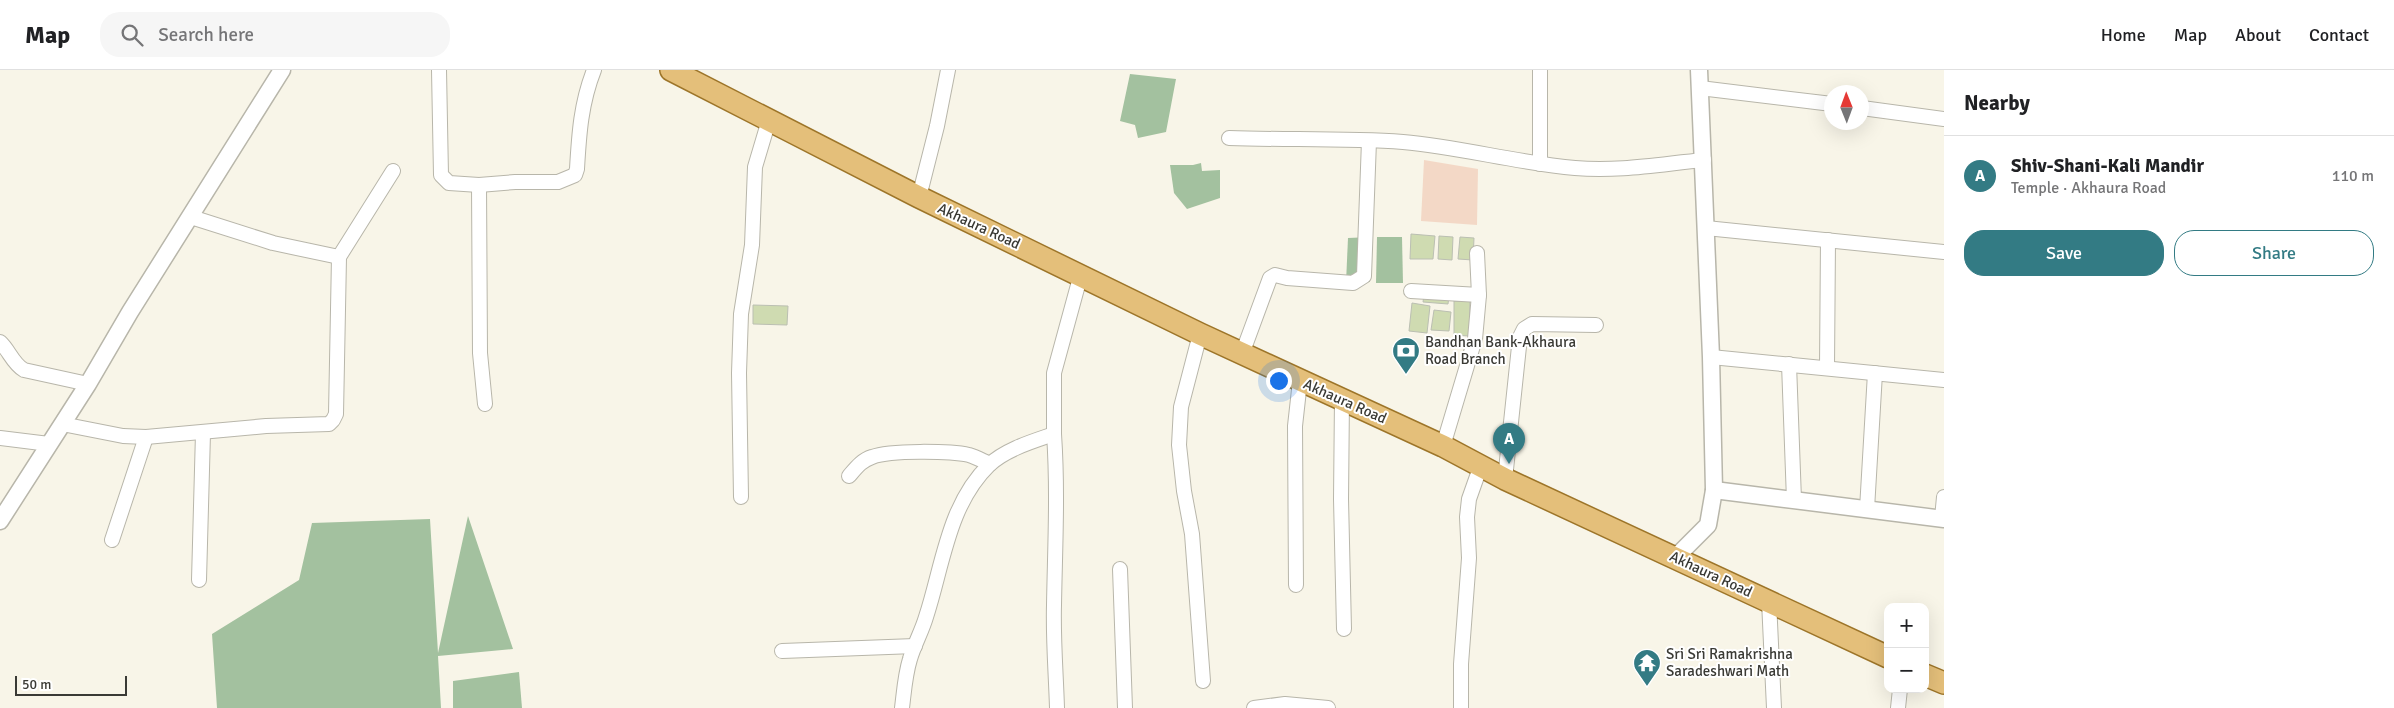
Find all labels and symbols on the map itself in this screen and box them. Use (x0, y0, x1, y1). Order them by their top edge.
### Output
north arrow (1824, 85, 1869, 130)
street label: Akhaura Road (935, 199, 1023, 253)
place label: Bandhan Bank-Akhaura Road Branch (1425, 333, 1576, 368)
bank icon: Bandhan Bank-Akhaura Road Branch (1391, 336, 1421, 375)
your location (1266, 368, 1292, 394)
street label: Akhaura Road (1301, 375, 1389, 427)
pin: A (1493, 423, 1525, 464)
street label: Akhaura Road (1667, 547, 1755, 601)
place label: Sri Sri Ramakrishna Saradeshwari Math (1666, 645, 1793, 680)
temple icon: Sri Sri Ramakrishna Saradeshwari Math (1632, 648, 1662, 687)
scale bar (15, 673, 128, 696)

